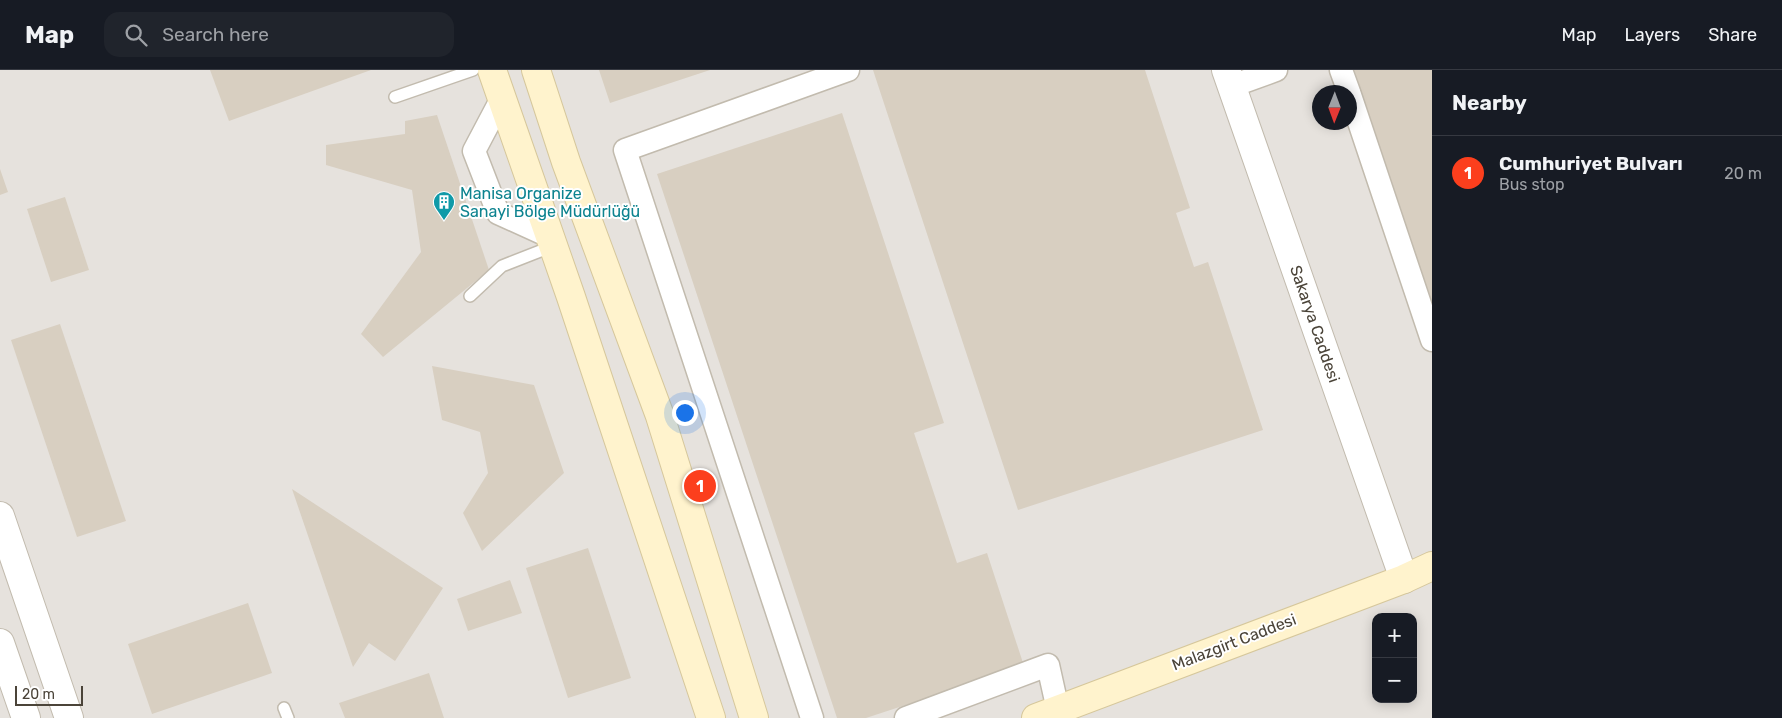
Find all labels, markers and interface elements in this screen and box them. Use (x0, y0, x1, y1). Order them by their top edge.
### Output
search box (104, 12, 454, 57)
text: Map (25, 21, 74, 49)
icon: search (122, 21, 150, 49)
text: Search here (162, 23, 269, 46)
text: Map (1562, 24, 1597, 46)
text: Layers (1625, 24, 1680, 46)
text: Share (1708, 24, 1757, 46)
north arrow (1312, 85, 1357, 130)
text: Nearby (1452, 90, 1527, 115)
text: Cumhuriyet Bulvarı (1499, 152, 1683, 175)
text: 1 (1464, 164, 1472, 183)
text: 20 m (1724, 164, 1762, 183)
text: Bus stop (1499, 175, 1565, 194)
place label: Manisa Organize Sanayi Bölge Müdürlüğü (460, 184, 640, 221)
building icon: Manisa Organize Sanayi Bölge Müdürlüğü (432, 190, 456, 221)
street label: Sakarya Caddesi (1286, 263, 1344, 385)
your location (672, 400, 698, 426)
pin: 1 (684, 467, 716, 505)
street label: Malazgirt Caddesi (1169, 610, 1299, 674)
map controls (1372, 613, 1417, 703)
button: + (1372, 613, 1417, 658)
button: − (1372, 658, 1417, 703)
scale bar (15, 683, 82, 706)
text: 20 m (22, 686, 55, 703)

